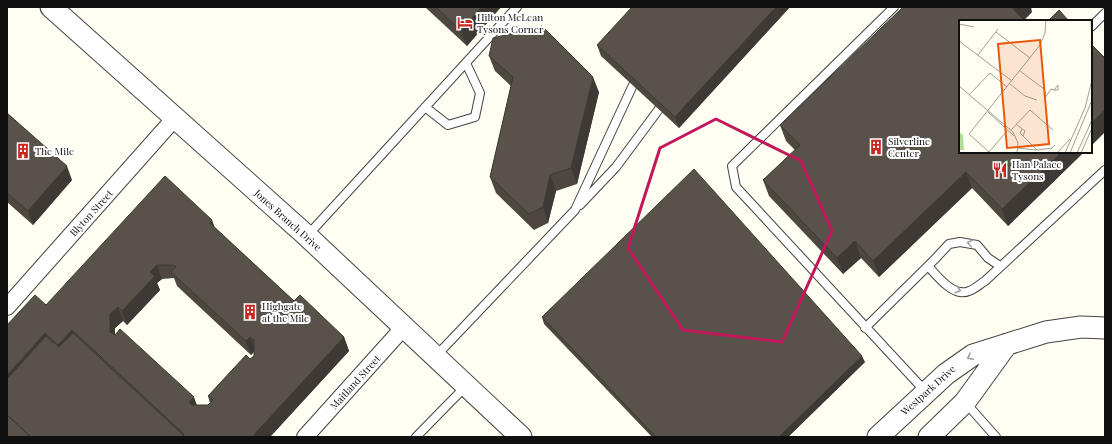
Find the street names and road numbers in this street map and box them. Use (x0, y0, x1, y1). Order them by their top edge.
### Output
street label: Jones Branch Drive (251, 185, 325, 254)
street label: Blyton Street (66, 186, 116, 239)
street label: Maitland Street (327, 351, 384, 412)
street label: Westpark Drive (897, 362, 958, 419)

